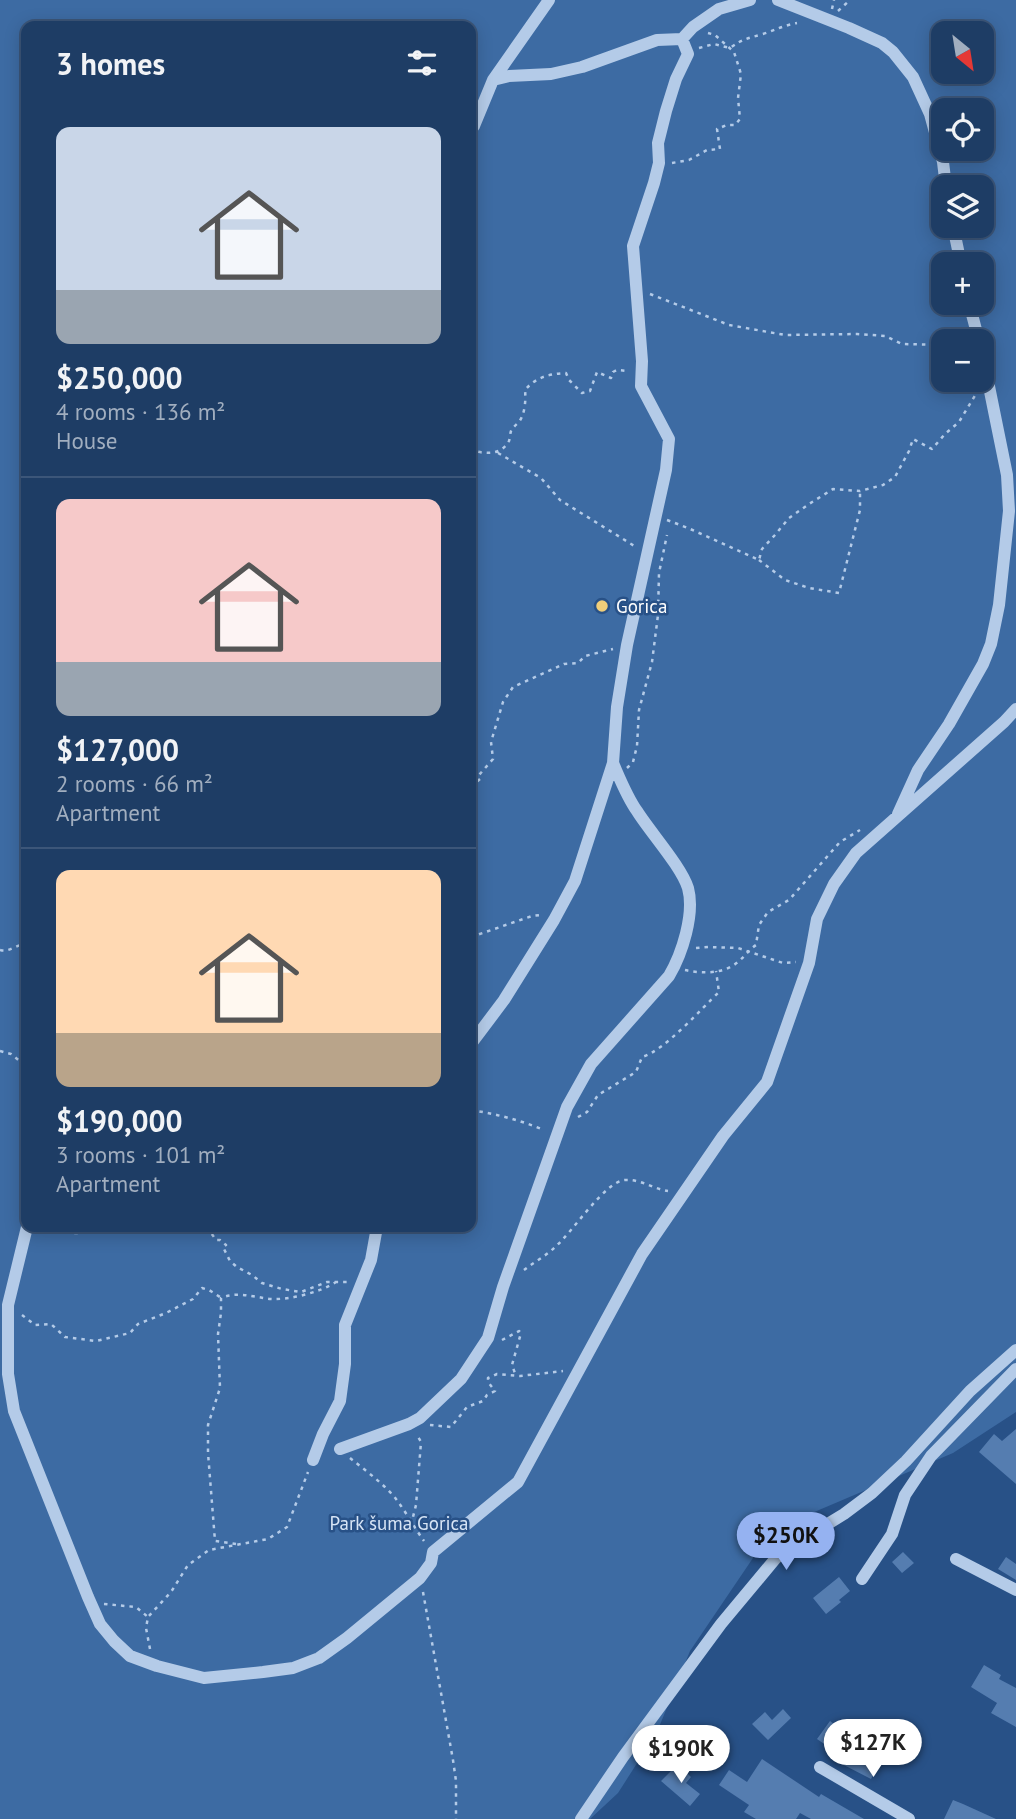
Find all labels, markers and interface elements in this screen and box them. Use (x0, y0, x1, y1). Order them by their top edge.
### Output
north arrow (931, 21, 994, 84)
map controls (931, 21, 994, 392)
text: 3 homes (56, 44, 165, 83)
icon: filters (403, 44, 441, 82)
button: locate (931, 98, 994, 161)
icon: home (186, 172, 312, 298)
button: layers (931, 175, 994, 238)
button: + (931, 252, 994, 315)
button: − (931, 329, 994, 392)
text: $250,000 (56, 358, 183, 397)
text: 4 rooms · 136 m² (56, 397, 225, 426)
text: House (56, 426, 118, 455)
icon: home (186, 544, 312, 670)
place label: Gorica (616, 594, 667, 618)
marker: Gorica (594, 598, 610, 614)
text: $127,000 (56, 730, 179, 769)
text: 2 rooms · 66 m² (56, 769, 213, 798)
text: Apartment (56, 798, 160, 827)
icon: home (186, 915, 312, 1041)
text: $190,000 (56, 1101, 183, 1140)
text: 3 rooms · 101 m² (56, 1140, 225, 1169)
text: Apartment (56, 1169, 160, 1198)
park label: Park šuma Gorica (330, 1511, 468, 1535)
pin: $250K (737, 1512, 835, 1572)
text: $250K (753, 1520, 819, 1549)
pin: $127K (824, 1720, 922, 1779)
pin: $190K (632, 1726, 730, 1785)
text: $127K (840, 1727, 906, 1756)
text: $190K (648, 1733, 714, 1762)

